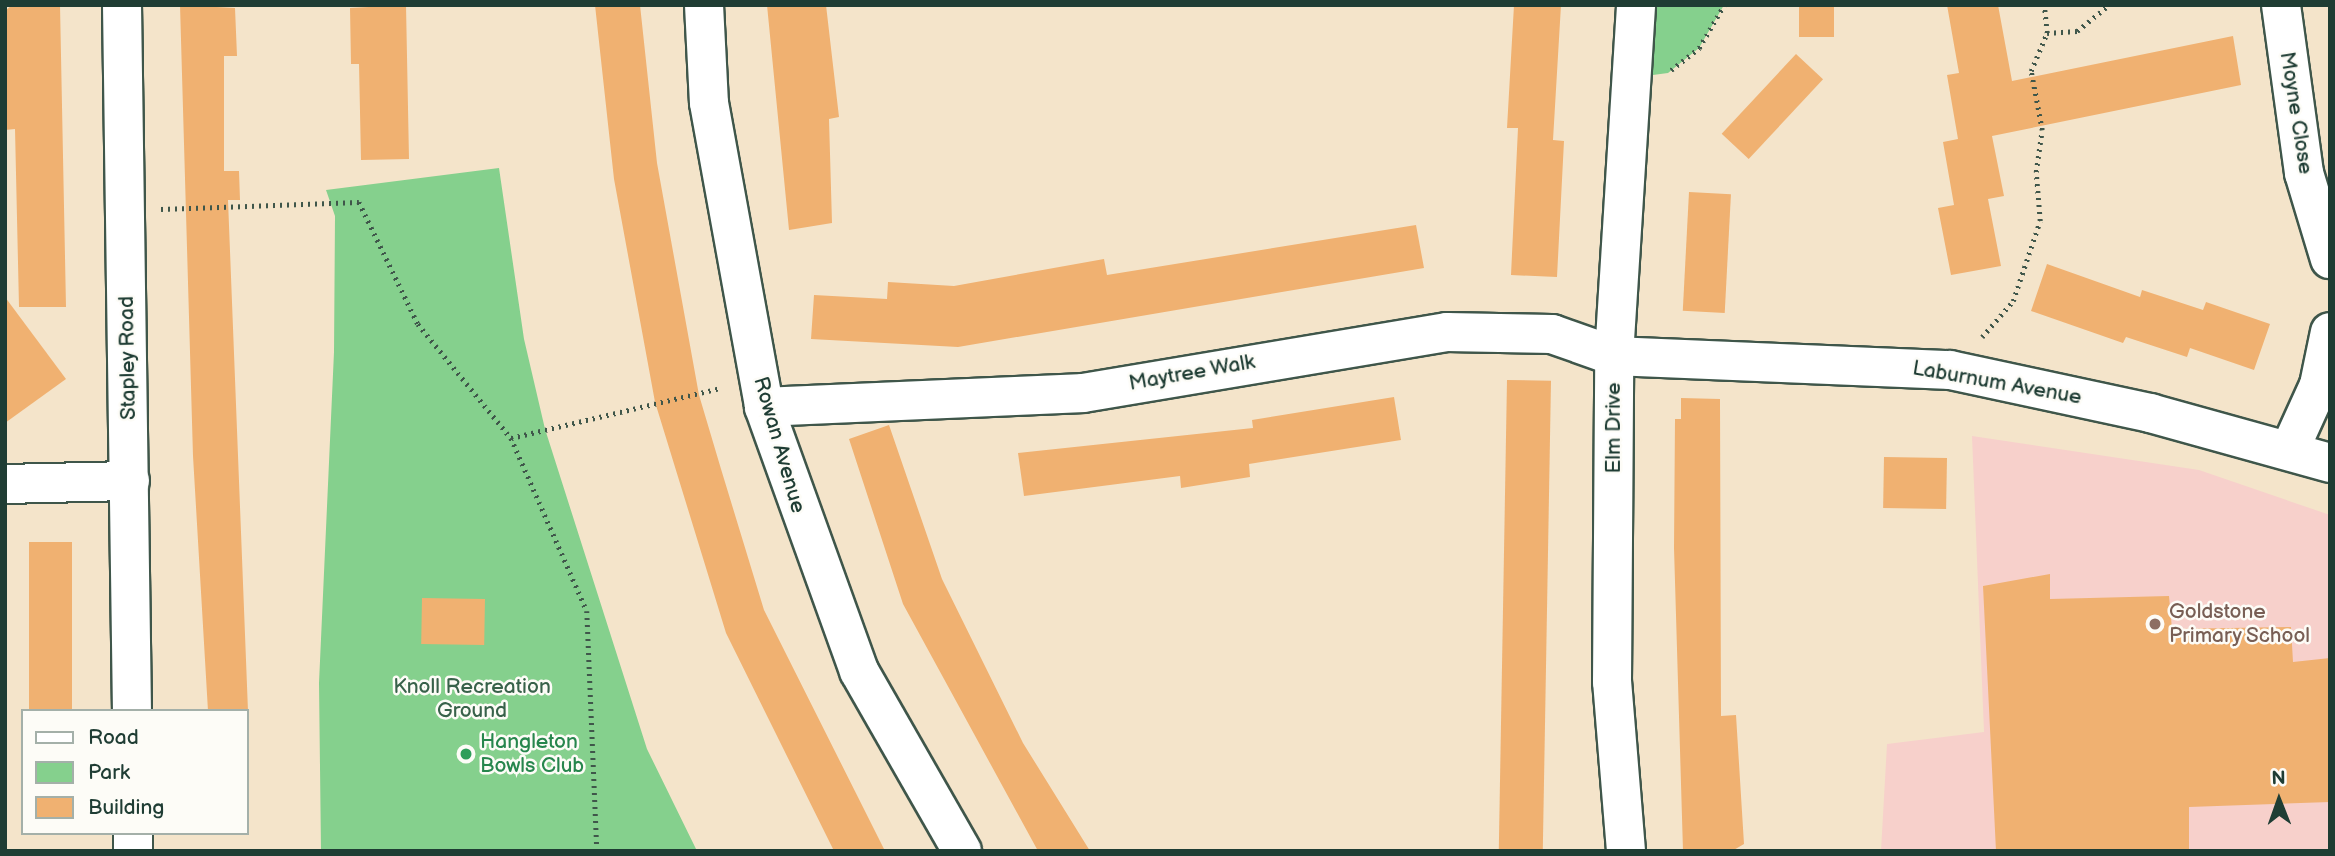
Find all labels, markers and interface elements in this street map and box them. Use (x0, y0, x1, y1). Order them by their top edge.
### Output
street label: Moyne Close (2274, 50, 2318, 176)
street label: Stapley Road (114, 295, 142, 421)
street label: Maytree Walk (1127, 349, 1257, 397)
street label: Laburnum Avenue (1911, 356, 2083, 410)
street label: Rowan Avenue (748, 374, 810, 516)
street label: Elm Drive (1601, 383, 1627, 473)
place label: Goldstone Primary School (2169, 599, 2312, 649)
marker: Goldstone Primary School (2147, 616, 2163, 632)
park label: Knoll Recreation Ground (393, 674, 551, 724)
legend (21, 709, 248, 835)
text: Road (88, 725, 139, 750)
place label: Hangleton Bowls Club (480, 729, 584, 779)
marker: Hangleton Bowls Club (458, 746, 474, 762)
text: Park (88, 760, 130, 785)
north arrow (2244, 765, 2314, 835)
text: N (2271, 767, 2286, 790)
text: Building (88, 795, 164, 820)

